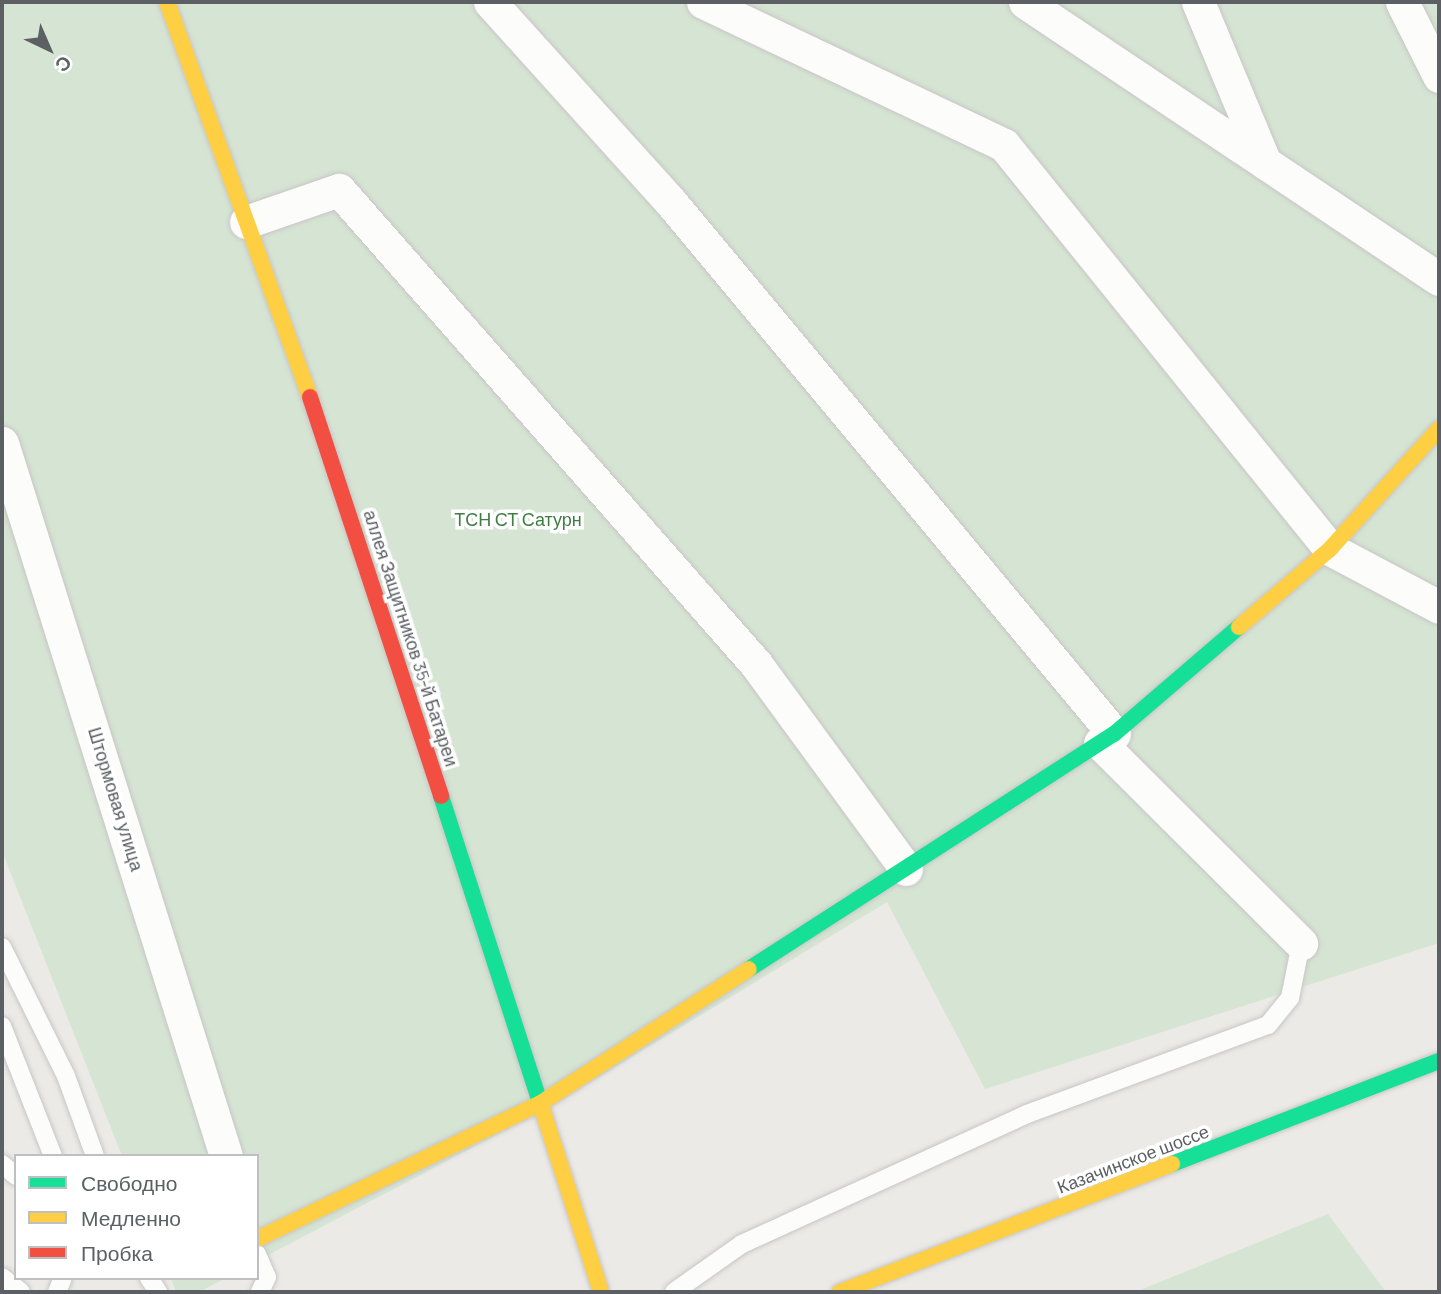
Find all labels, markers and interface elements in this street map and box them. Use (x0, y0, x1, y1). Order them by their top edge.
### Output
north arrow (14, 14, 84, 84)
text: С (51, 51, 77, 78)
street label: аллея Защитников 35-й Батареи (359, 507, 463, 769)
park label: ТСН СТ Сатурн (454, 508, 582, 530)
street label: Штормовая улица (84, 725, 148, 873)
street label: Казачинское шоссе (1054, 1120, 1212, 1198)
legend (14, 1154, 259, 1280)
text: Свободно (81, 1170, 178, 1195)
text: Медленно (81, 1205, 181, 1230)
text: Пробка (81, 1240, 153, 1265)

